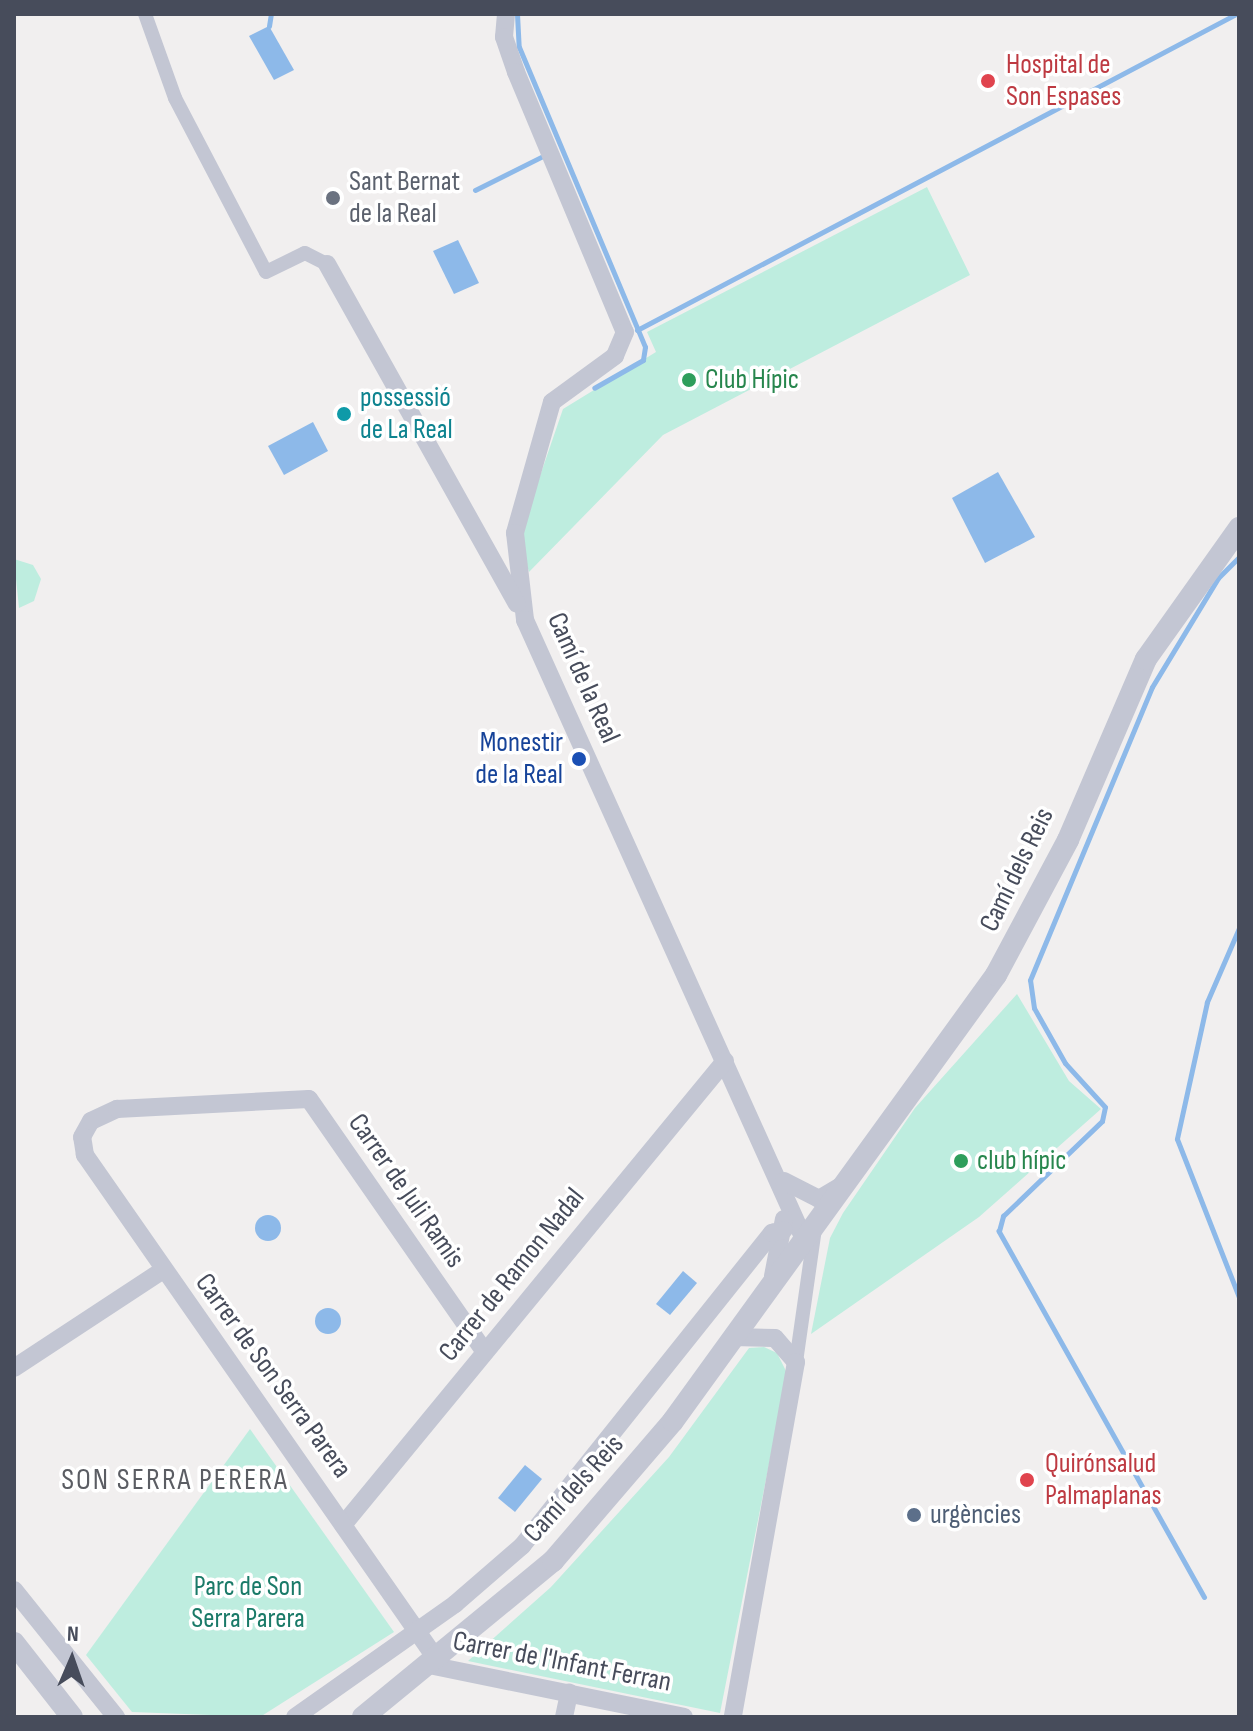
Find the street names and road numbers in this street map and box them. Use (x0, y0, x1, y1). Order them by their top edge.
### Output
street label: Camí de la Real (539, 608, 627, 748)
street label: Camí dels Reis (973, 803, 1061, 937)
street label: Carrer de Juli Ramis (341, 1108, 471, 1274)
street label: Carrer de Ramon Nadal (432, 1182, 592, 1368)
street label: Carrer de Son Serra Parera (188, 1267, 358, 1485)
street label: Camí dels Reis (517, 1428, 631, 1550)
street label: Carrer de l'Infant Ferran (450, 1624, 674, 1700)

